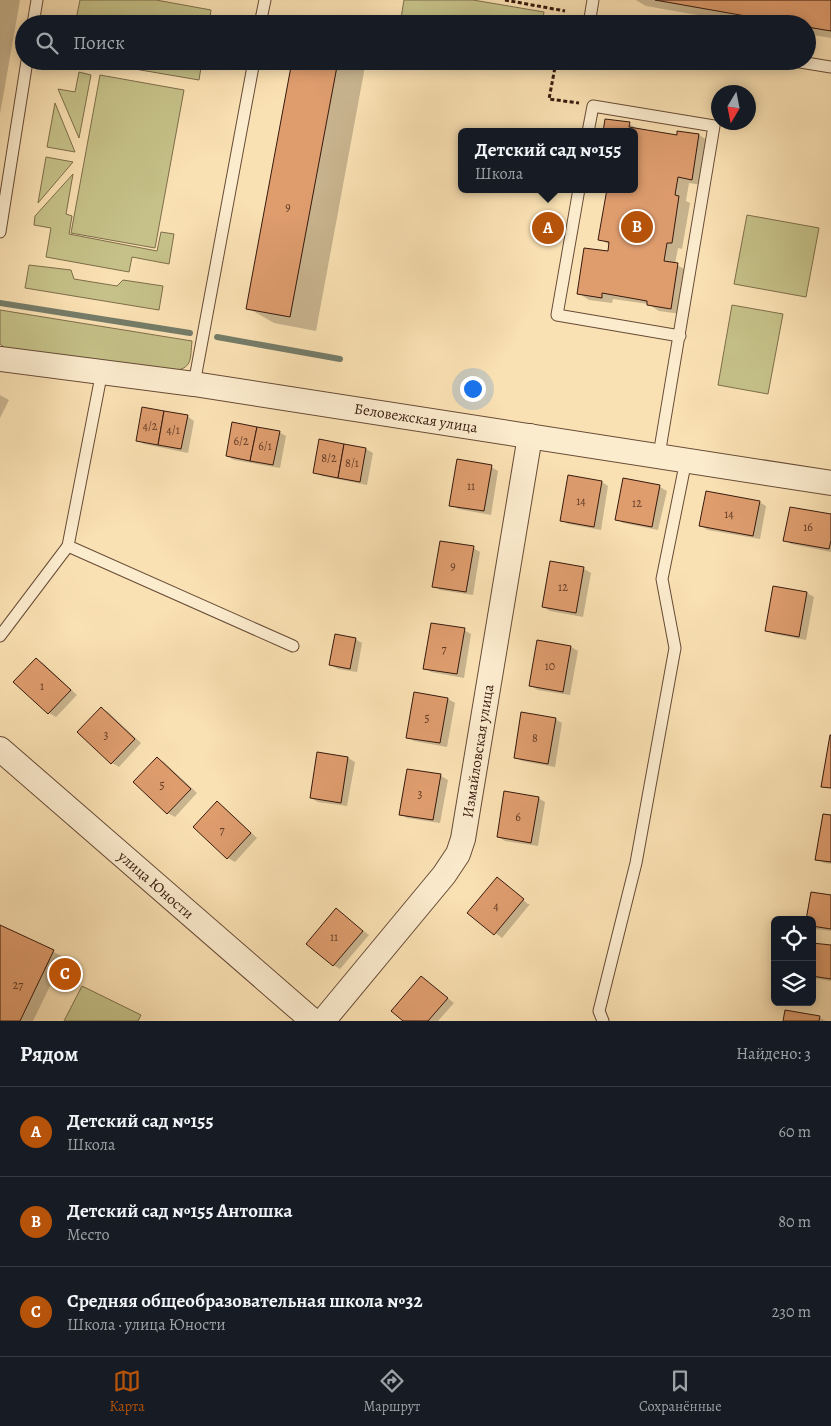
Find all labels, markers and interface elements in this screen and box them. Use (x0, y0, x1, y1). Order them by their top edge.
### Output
search box (15, 15, 816, 70)
icon: search (33, 29, 61, 57)
text: Поиск (73, 30, 125, 56)
north arrow (711, 85, 756, 130)
popup (458, 128, 638, 193)
text: Детский сад №155 (475, 137, 621, 163)
text: Школа (475, 163, 523, 185)
house number: 9 (285, 199, 291, 215)
pin: B (621, 208, 653, 246)
pin: A (532, 209, 564, 247)
your location (460, 376, 486, 402)
street label: Беловежская улица (353, 398, 479, 438)
house number: 4/2 (142, 418, 158, 434)
house number: 4/1 (166, 422, 180, 438)
house number: 6/2 (233, 433, 249, 449)
house number: 6/1 (258, 438, 272, 454)
house number: 8/2 (321, 450, 337, 466)
house number: 8/1 (345, 455, 359, 471)
house number: 11 (467, 478, 475, 494)
house number: 14 (576, 493, 586, 509)
house number: 12 (632, 495, 642, 511)
house number: 14 (724, 506, 734, 522)
house number: 16 (803, 519, 813, 535)
house number: 9 (450, 558, 456, 574)
house number: 12 (558, 579, 568, 595)
house number: 7 (441, 641, 447, 657)
house number: 10 (545, 658, 555, 674)
house number: 1 (40, 678, 44, 694)
street label: Измайловская улица (458, 683, 498, 819)
house number: 5 (424, 710, 430, 726)
house number: 3 (104, 727, 109, 743)
house number: 8 (532, 730, 538, 746)
house number: 5 (159, 777, 165, 793)
house number: 3 (418, 786, 423, 802)
house number: 6 (515, 809, 521, 825)
house number: 7 (219, 822, 225, 838)
street label: улица Юности (113, 846, 198, 924)
house number: 4 (493, 898, 499, 914)
map controls (771, 916, 816, 1006)
button: locate (771, 916, 816, 961)
house number: 11 (330, 929, 338, 945)
pin: C (49, 955, 81, 993)
button: layers (771, 961, 816, 1006)
house number: 27 (13, 977, 24, 993)
text: Рядом (20, 1040, 78, 1068)
text: Найдено: 3 (736, 1043, 811, 1065)
text: Детский сад №155 (67, 1108, 214, 1134)
text: A (31, 1121, 41, 1143)
text: 60 m (779, 1121, 811, 1143)
text: Школа (67, 1134, 115, 1156)
text: Детский сад №155 Антошка (67, 1198, 293, 1224)
text: B (31, 1211, 41, 1233)
text: 80 m (778, 1211, 811, 1233)
text: Место (67, 1224, 110, 1246)
text: Средняя общеобразовательная школа №32 (67, 1288, 423, 1314)
text: C (31, 1301, 41, 1323)
text: 230 m (772, 1301, 811, 1323)
text: Школа · улица Юности (67, 1314, 226, 1336)
tab: Карта (109, 1367, 145, 1416)
tab: Маршрут (364, 1367, 420, 1416)
tab: Сохранённые (639, 1367, 722, 1416)

